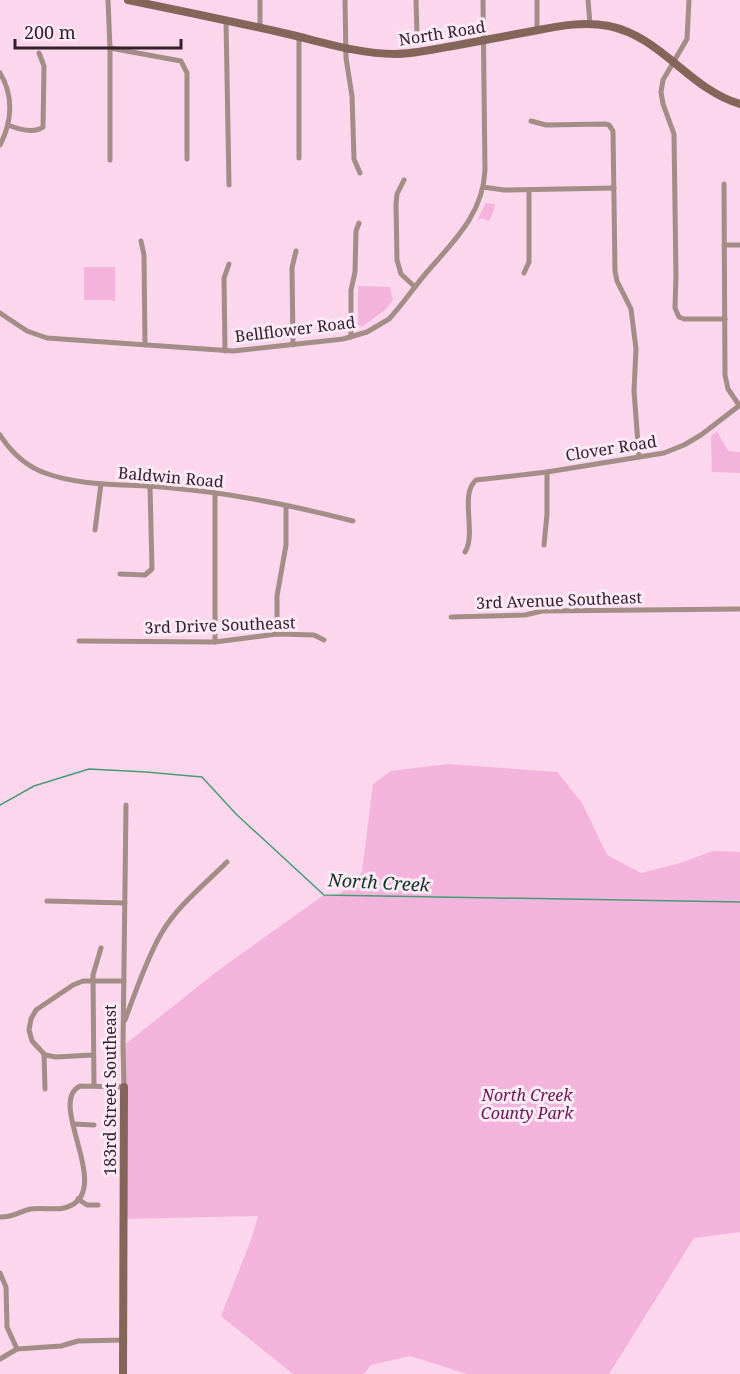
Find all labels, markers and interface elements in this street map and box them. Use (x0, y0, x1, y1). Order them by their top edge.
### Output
scale bar (15, 12, 182, 50)
street label: North Road (397, 15, 487, 51)
text: 200 m (24, 20, 76, 44)
street label: Bellflower Road (233, 311, 357, 347)
street label: Clover Road (564, 430, 658, 466)
street label: Baldwin Road (117, 461, 225, 493)
street label: 3rd Avenue Southeast (476, 586, 643, 614)
street label: 3rd Drive Southeast (144, 611, 296, 639)
water label: North Creek (326, 867, 431, 897)
street label: 183rd Street Southeast (99, 1004, 121, 1176)
park label: North Creek County Park (481, 1084, 574, 1124)

